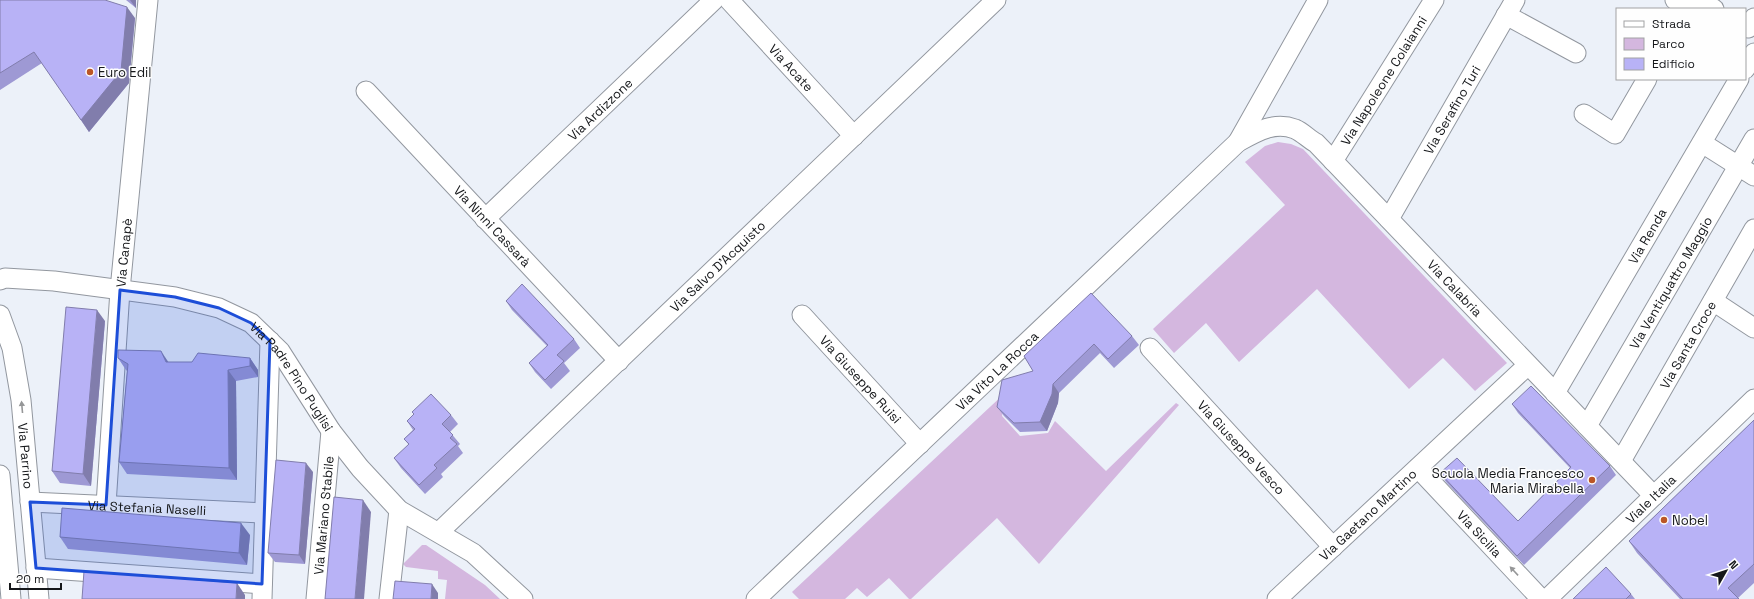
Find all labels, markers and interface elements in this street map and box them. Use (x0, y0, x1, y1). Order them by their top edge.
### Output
legend (1616, 8, 1746, 80)
street label: Via Napoleone Colaianni (1337, 13, 1430, 148)
text: Strada (1652, 16, 1691, 32)
text: Parco (1652, 36, 1685, 52)
street label: Via Acate (765, 40, 817, 95)
text: Edificio (1652, 56, 1695, 72)
street label: Via Serafino Turi (1420, 62, 1484, 157)
place label: Euro Edil (98, 64, 151, 81)
marker: Euro Edil (85, 67, 95, 77)
street label: Via Ardizzone (564, 74, 636, 144)
street label: Via Ninni Cassarà (450, 182, 535, 271)
street label: Via Renda (1624, 205, 1670, 267)
street label: Via Ventiquattro Maggio (1625, 213, 1716, 352)
street label: Via Canapè (112, 217, 135, 288)
street label: Via Salvo D'Acquisto (666, 217, 769, 316)
street label: Via Calabria (1424, 256, 1487, 321)
street label: Via Santa Croce (1656, 298, 1720, 392)
street label: Via Padre Pino Puglisi (246, 318, 337, 434)
street label: Via Vito La Rocca (952, 327, 1042, 414)
street label: Via Giuseppe Ruisi (816, 332, 905, 427)
street label: Via Giuseppe Vesco (1194, 397, 1289, 498)
one-way arrow (18, 401, 25, 413)
street label: Via Parrino (15, 422, 38, 490)
street label: Via Mariano Stabile (310, 455, 337, 576)
street label: Via Gaetano Martino (1315, 465, 1420, 564)
place label: Scuola Media Francesco Maria Mirabella (1432, 465, 1585, 497)
street label: Viale Italia (1622, 470, 1680, 527)
marker: Scuola Media Francesco Maria Mirabella (1587, 475, 1597, 485)
street label: Via Stefania Naselli (87, 496, 206, 519)
street label: Via Sicilia (1454, 507, 1506, 561)
place label: Nobel (1672, 512, 1708, 529)
marker: Nobel (1659, 515, 1669, 525)
north arrow (1706, 551, 1746, 591)
text: N (1726, 557, 1742, 572)
scale bar (10, 565, 61, 591)
one-way arrow (1510, 566, 1519, 575)
text: 20 m (16, 571, 44, 587)

